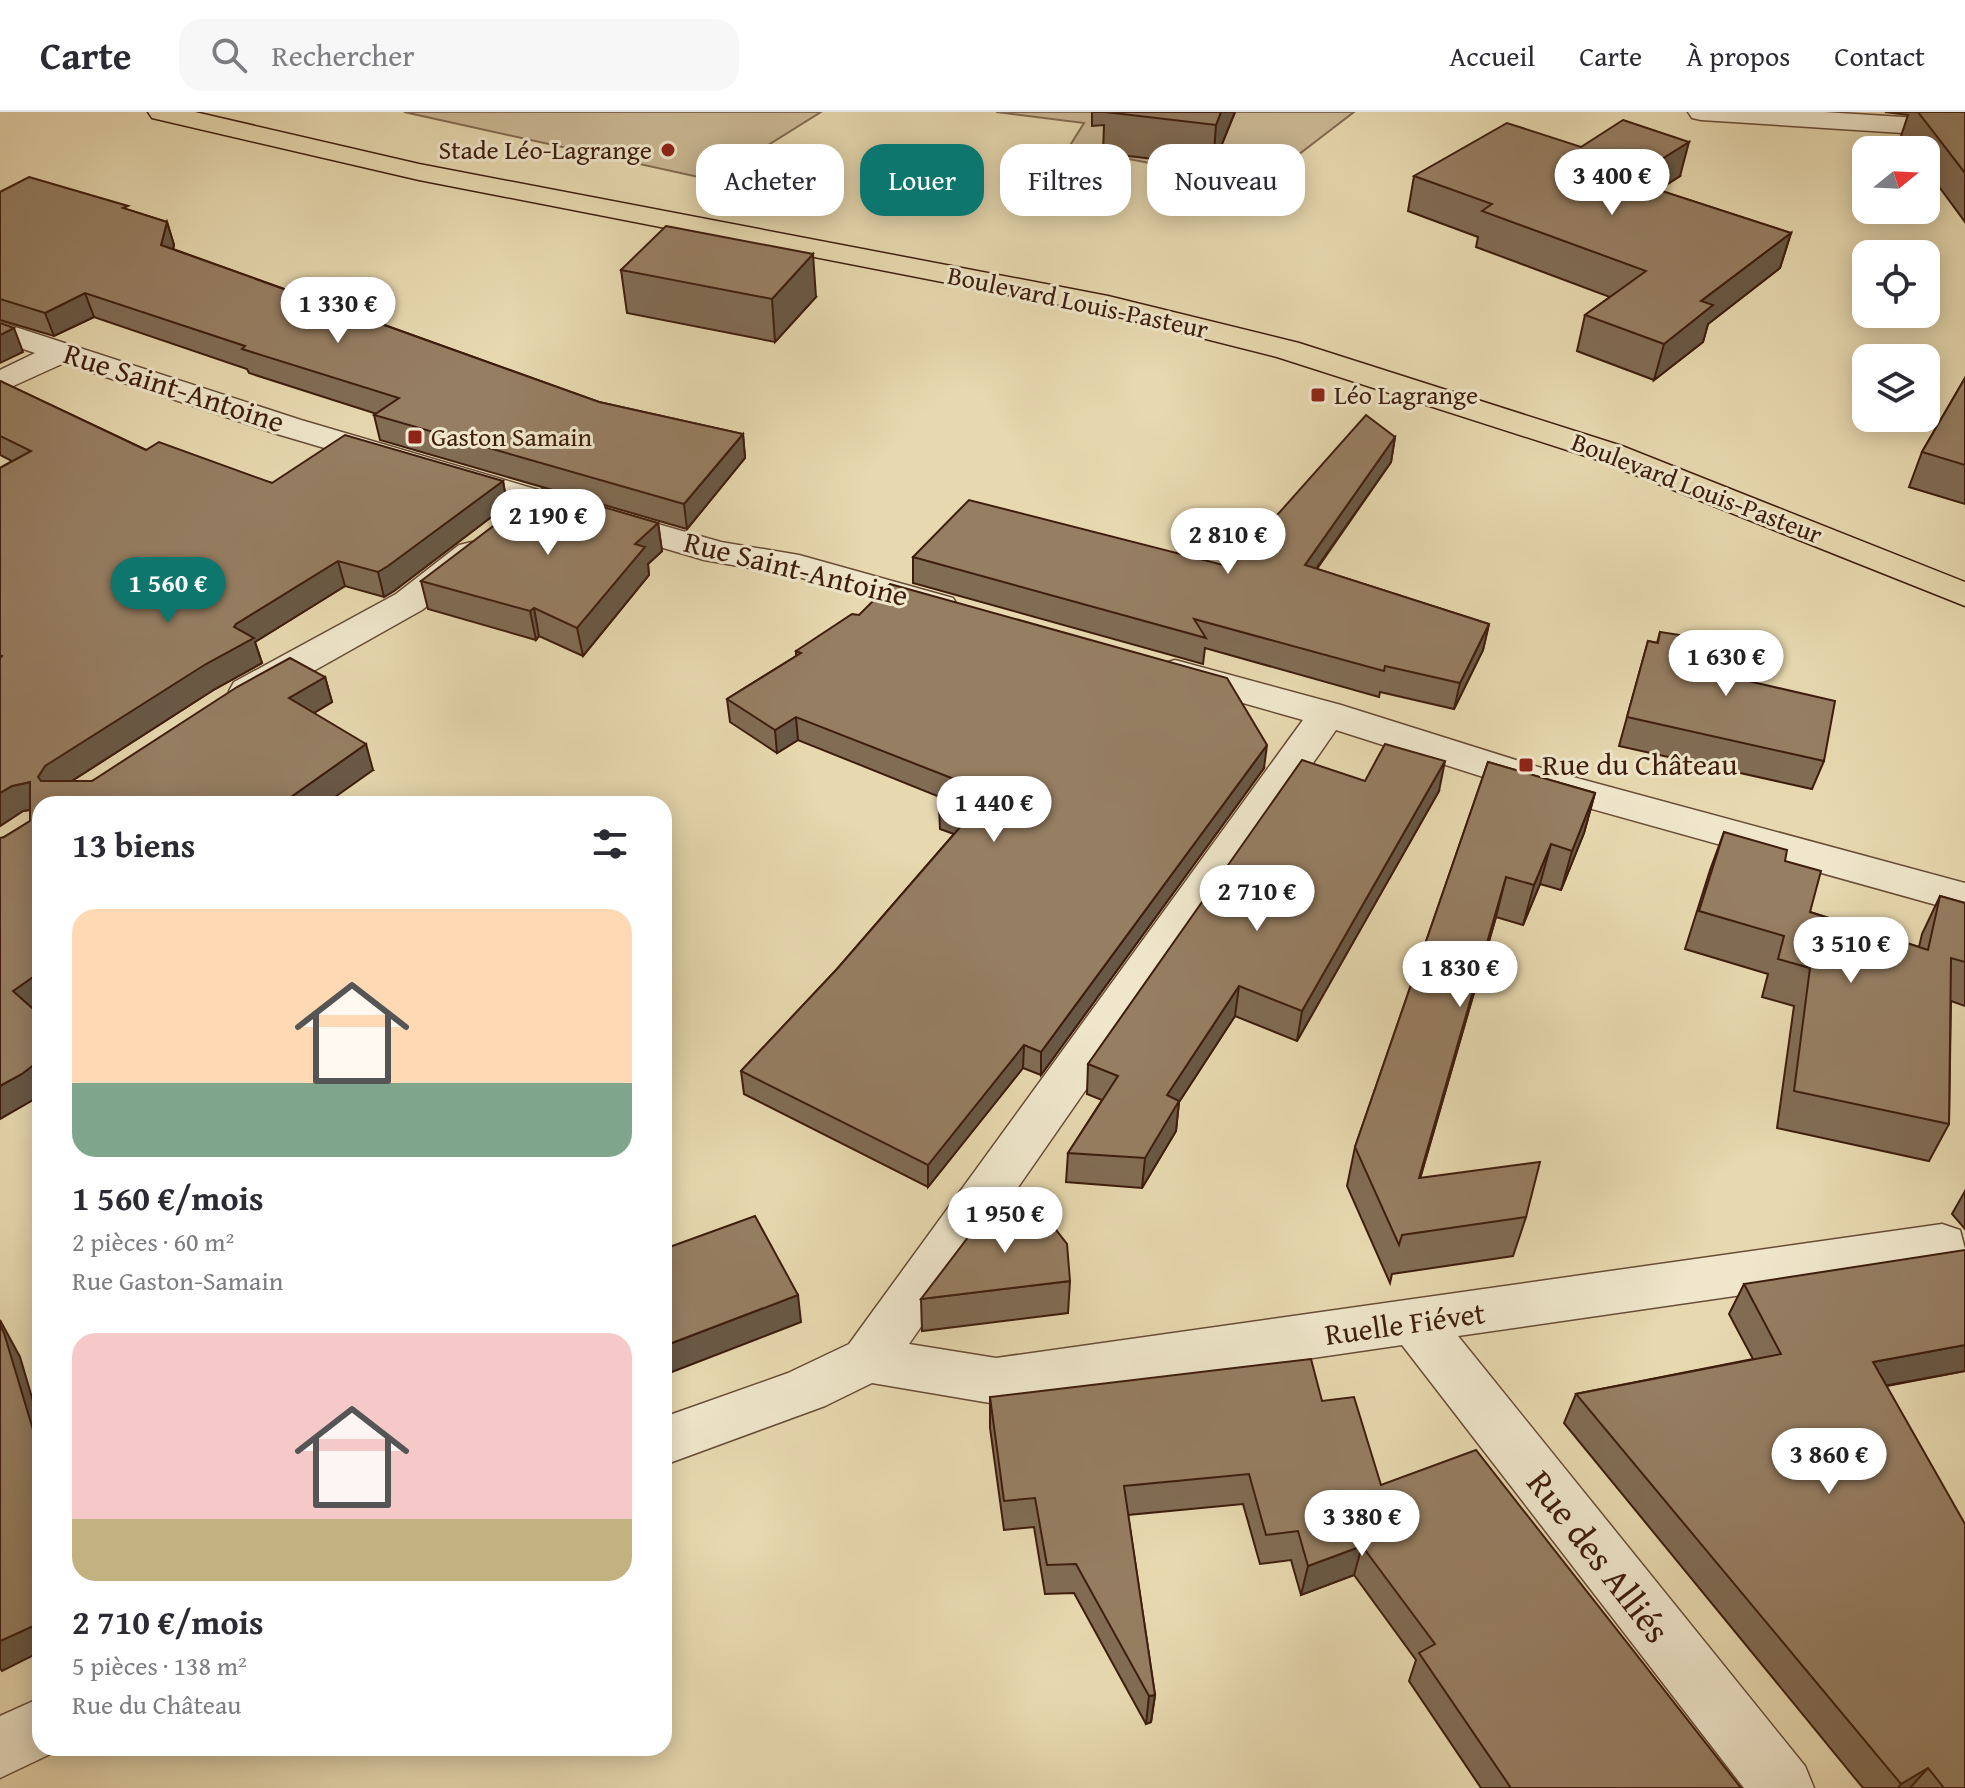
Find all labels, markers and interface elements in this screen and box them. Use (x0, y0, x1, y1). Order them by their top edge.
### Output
search box (179, 19, 739, 91)
text: Carte (40, 27, 131, 83)
icon: search (207, 33, 251, 77)
text: Rechercher (271, 33, 415, 77)
text: Accueil (1449, 35, 1535, 76)
text: Carte (1579, 35, 1642, 76)
text: À propos (1686, 35, 1790, 76)
text: Contact (1834, 35, 1925, 76)
place label: Stade Léo-Lagrange (439, 130, 652, 169)
north arrow (1852, 136, 1940, 224)
map controls (1852, 136, 1940, 432)
marker: Stade Léo-Lagrange (659, 141, 677, 159)
chip: Acheter (696, 144, 844, 216)
chip: Louer (860, 144, 984, 216)
chip: Filtres (1000, 144, 1131, 216)
chip: Nouveau (1147, 144, 1305, 216)
pin: 3 400 € (1538, 149, 1686, 217)
text: 3 400 € (1573, 155, 1651, 194)
button: locate (1852, 240, 1940, 328)
street label: Boulevard Louis-Pasteur (944, 255, 1212, 348)
pin: 1 330 € (264, 277, 412, 345)
text: 1 330 € (299, 283, 377, 322)
street label: Rue Saint-Antoine (58, 331, 290, 443)
button: layers (1852, 344, 1940, 432)
place label: Léo Lagrange (1334, 375, 1478, 414)
marker: Léo Lagrange (1309, 386, 1327, 404)
place label: Gaston Samain (431, 417, 593, 456)
street label: Boulevard Louis-Pasteur (1566, 422, 1828, 553)
marker: Gaston Samain (406, 428, 424, 446)
pin: 2 190 € (474, 489, 622, 557)
text: 2 190 € (509, 495, 587, 534)
pin: 2 810 € (1154, 508, 1302, 576)
text: 2 810 € (1189, 514, 1267, 553)
street label: Rue Saint-Antoine (680, 519, 913, 617)
pin: 1 560 € (94, 557, 242, 625)
text: 1 560 € (129, 563, 207, 602)
pin: 1 630 € (1652, 630, 1800, 698)
text: 1 630 € (1687, 636, 1765, 675)
place label: Rue du Château (1542, 742, 1738, 786)
marker: Rue du Château (1517, 756, 1535, 774)
pin: 1 440 € (920, 776, 1068, 844)
text: 1 440 € (955, 782, 1033, 821)
text: 13 biens (72, 820, 195, 869)
icon: filters (588, 822, 632, 866)
pin: 2 710 € (1183, 865, 1331, 933)
text: 2 710 € (1218, 871, 1296, 910)
pin: 3 510 € (1777, 917, 1925, 985)
text: 3 510 € (1812, 923, 1890, 962)
pin: 1 830 € (1386, 941, 1534, 1009)
text: 1 830 € (1421, 947, 1499, 986)
icon: home (280, 961, 424, 1105)
text: 1 560 €/mois (72, 1173, 264, 1222)
pin: 1 950 € (931, 1187, 1079, 1255)
text: 1 950 € (966, 1193, 1044, 1232)
text: 2 pièces · 60 m² (72, 1222, 234, 1261)
text: Rue Gaston-Samain (72, 1261, 283, 1300)
street label: Ruelle Fiévet (1322, 1290, 1488, 1356)
icon: home (280, 1385, 424, 1529)
pin: 3 860 € (1755, 1428, 1903, 1496)
text: 3 860 € (1790, 1434, 1868, 1473)
street label: Rue des Alliés (1515, 1458, 1684, 1653)
pin: 3 380 € (1288, 1490, 1436, 1558)
text: 3 380 € (1323, 1496, 1401, 1535)
text: 2 710 €/mois (72, 1597, 264, 1646)
text: 5 pièces · 138 m² (72, 1646, 247, 1685)
text: Rue du Château (72, 1685, 241, 1724)

